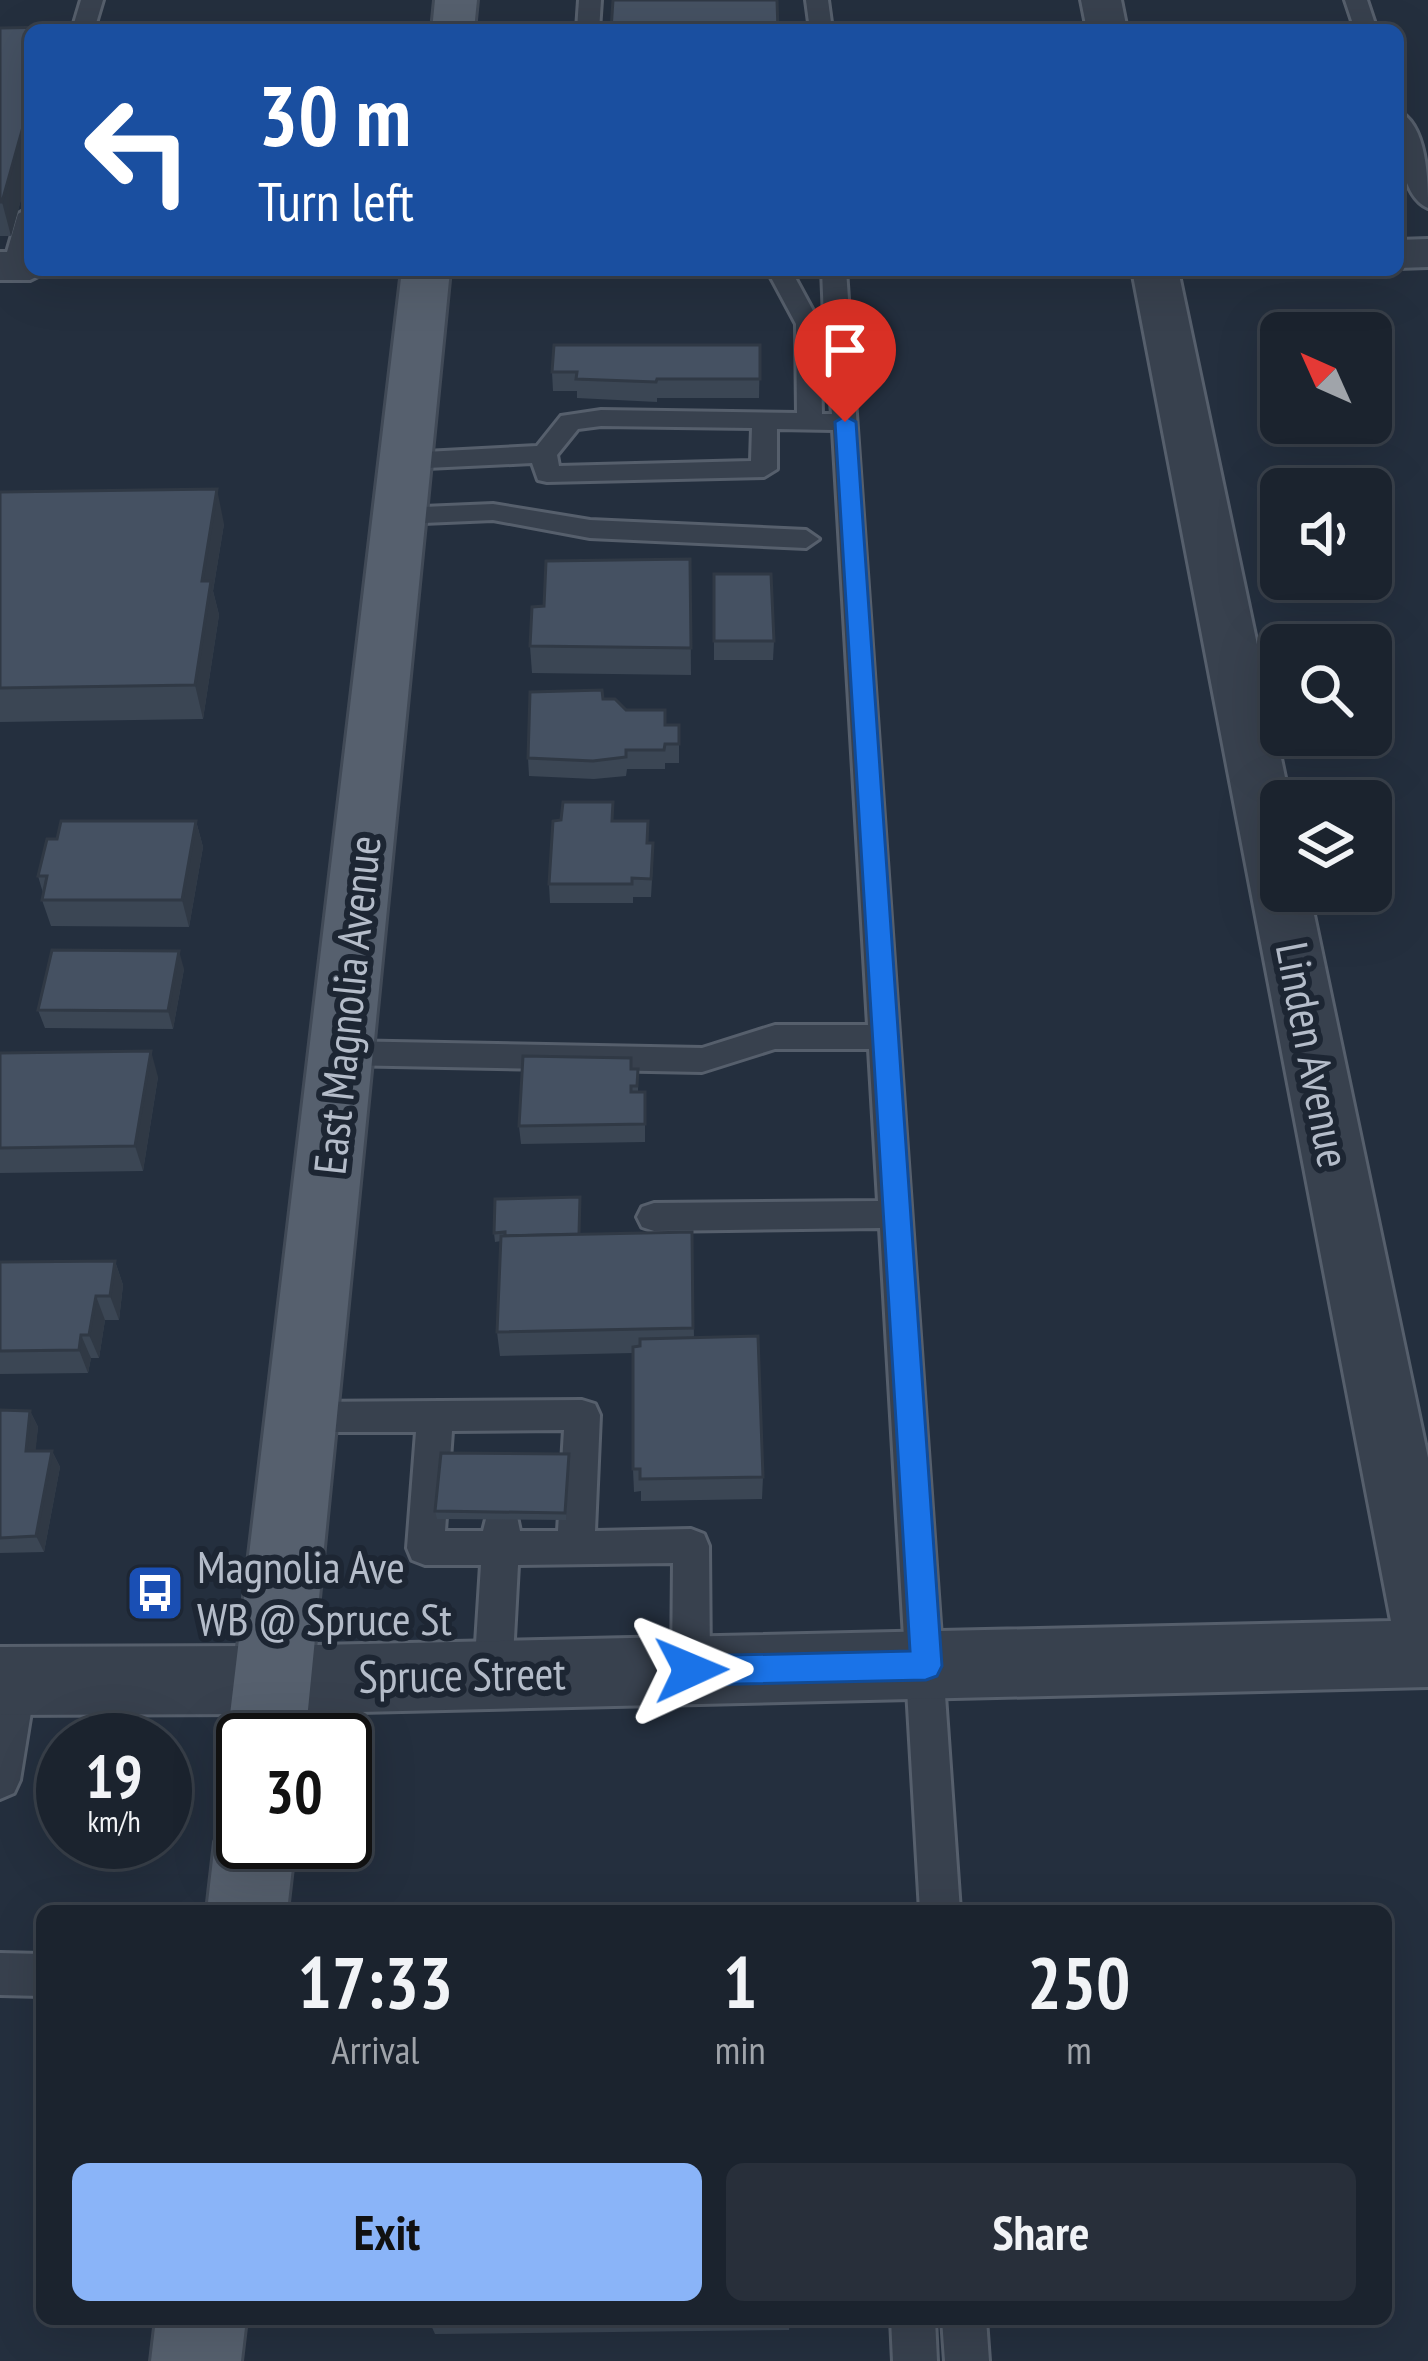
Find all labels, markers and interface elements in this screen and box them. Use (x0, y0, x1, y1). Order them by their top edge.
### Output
text: 30 m (258, 60, 411, 169)
icon: left (60, 72, 216, 228)
text: Turn left (258, 166, 414, 236)
pin (794, 299, 896, 422)
north arrow (1260, 312, 1392, 444)
map controls (1260, 312, 1392, 912)
icon: arrive (812, 317, 878, 383)
button: sound (1260, 468, 1392, 600)
button: search (1260, 624, 1392, 756)
button: layers (1260, 780, 1392, 912)
street label: East Magnolia Avenue (299, 833, 393, 1177)
street label: Linden Avenue (1264, 937, 1364, 1172)
place label: Magnolia Ave WB @ Spruce St (197, 1537, 452, 1647)
bus stop icon: Magnolia Ave WB @ Spruce St (124, 1562, 186, 1624)
position arrow (628, 1607, 754, 1733)
street label: Spruce Street (358, 1643, 567, 1705)
speed limit sign: 30 (216, 1713, 372, 1869)
text: 19 (85, 1737, 143, 1815)
text: km/h (87, 1801, 141, 1840)
text: 17:33 (298, 1935, 453, 2028)
text: 1 (723, 1935, 757, 2028)
text: 250 (1027, 1935, 1130, 2028)
text: Arrival (331, 2024, 419, 2075)
text: min (715, 2024, 766, 2075)
text: m (1066, 2024, 1092, 2075)
button: Exit (72, 2163, 702, 2301)
button: Share (726, 2163, 1356, 2301)

